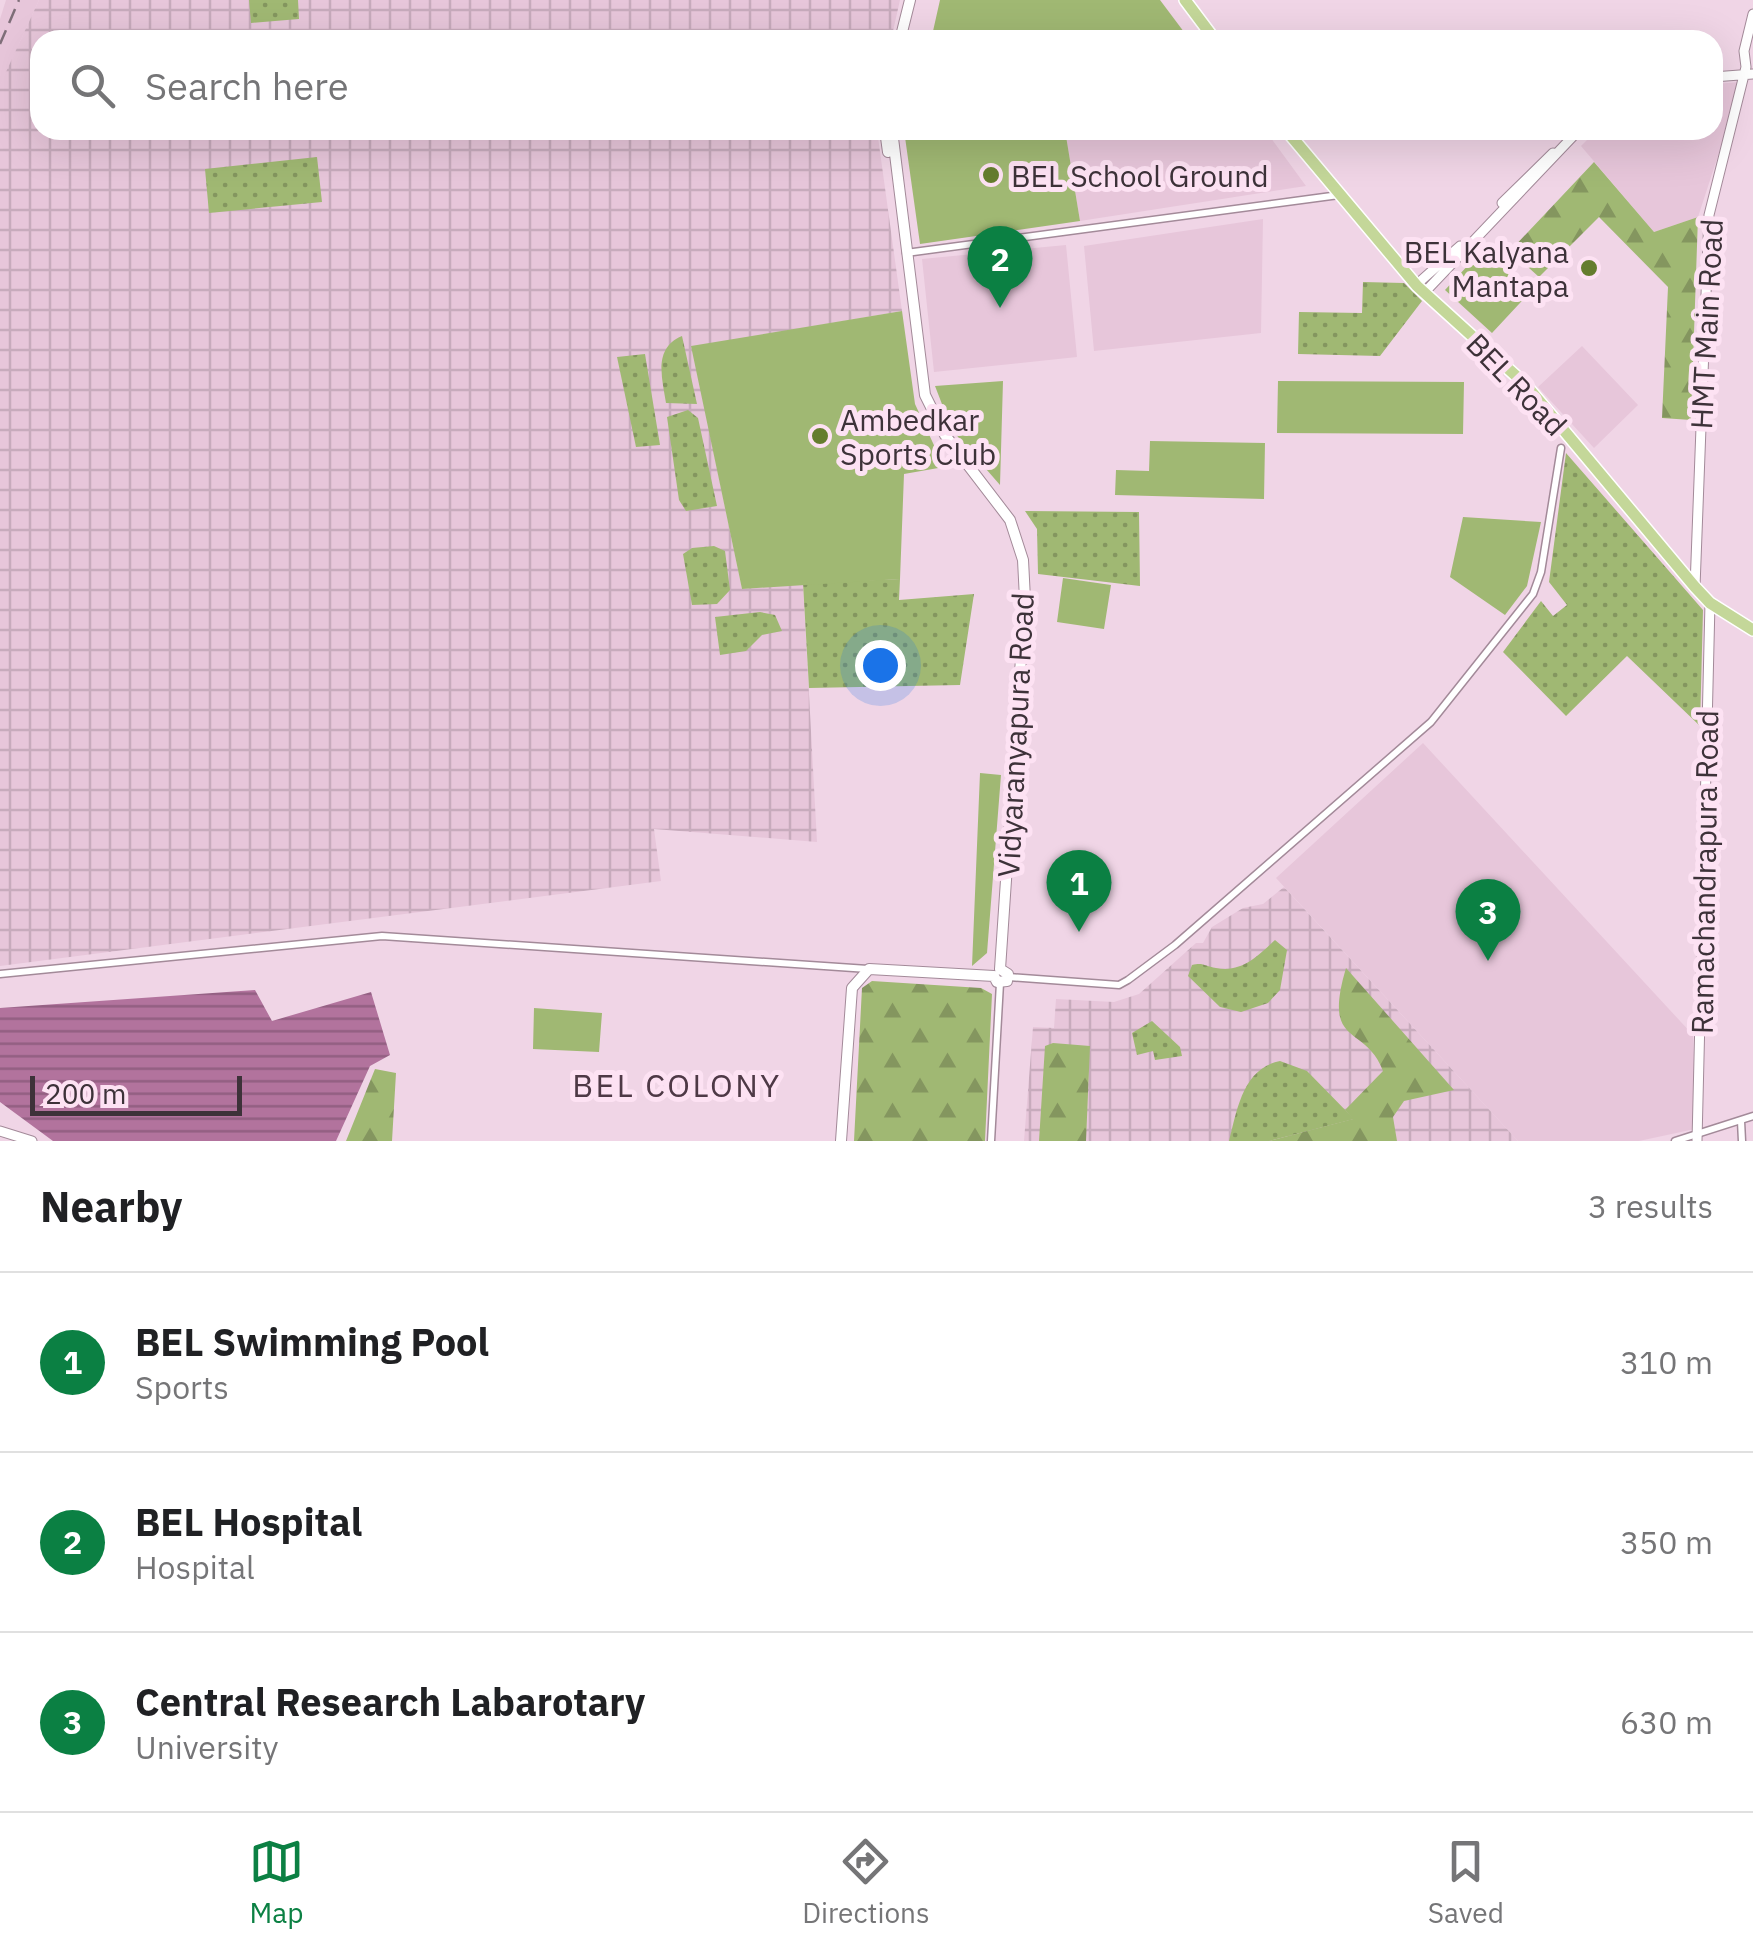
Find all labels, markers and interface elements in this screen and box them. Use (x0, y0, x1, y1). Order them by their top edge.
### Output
search box (30, 30, 1723, 140)
icon: search (65, 58, 120, 113)
text: Search here (145, 61, 349, 110)
place label: BEL School Ground (1011, 156, 1269, 195)
marker: BEL School Ground (980, 164, 1002, 186)
street label: HMT Main Road (1681, 218, 1731, 430)
pin: 2 (968, 226, 1032, 308)
place label: BEL Kalyana Mantapa (1404, 232, 1569, 305)
marker: BEL Kalyana Mantapa (1578, 257, 1600, 279)
street label: BEL Road (1458, 324, 1576, 444)
place label: Ambedkar Sports Club (840, 400, 996, 473)
marker: Ambedkar Sports Club (809, 425, 831, 447)
street label: Vidyaranyapura Road (988, 591, 1042, 879)
your location (855, 640, 906, 691)
street label: Ramachandrapura Road (1682, 710, 1726, 1034)
pin: 1 (1046, 850, 1112, 932)
pin: 3 (1456, 878, 1520, 961)
district label: BEL COLONY (572, 1064, 782, 1106)
scale bar (30, 1071, 242, 1116)
text: 200 m (45, 1075, 126, 1112)
text: Nearby (40, 1179, 182, 1234)
text: 3 results (1588, 1185, 1713, 1227)
text: BEL Swimming Pool (135, 1317, 489, 1366)
text: 1 (63, 1341, 82, 1383)
text: 310 m (1620, 1341, 1713, 1383)
text: Sports (135, 1366, 229, 1408)
text: BEL Hospital (135, 1497, 362, 1546)
text: 2 (63, 1521, 82, 1563)
text: 350 m (1620, 1521, 1713, 1563)
text: Hospital (135, 1546, 255, 1588)
text: Central Research Labarotary (135, 1677, 645, 1726)
text: 3 (63, 1701, 82, 1743)
text: 630 m (1620, 1701, 1713, 1743)
text: University (135, 1726, 278, 1768)
tab: Map (249, 1834, 304, 1931)
tab: Directions (802, 1834, 930, 1931)
tab: Saved (1428, 1834, 1504, 1931)

